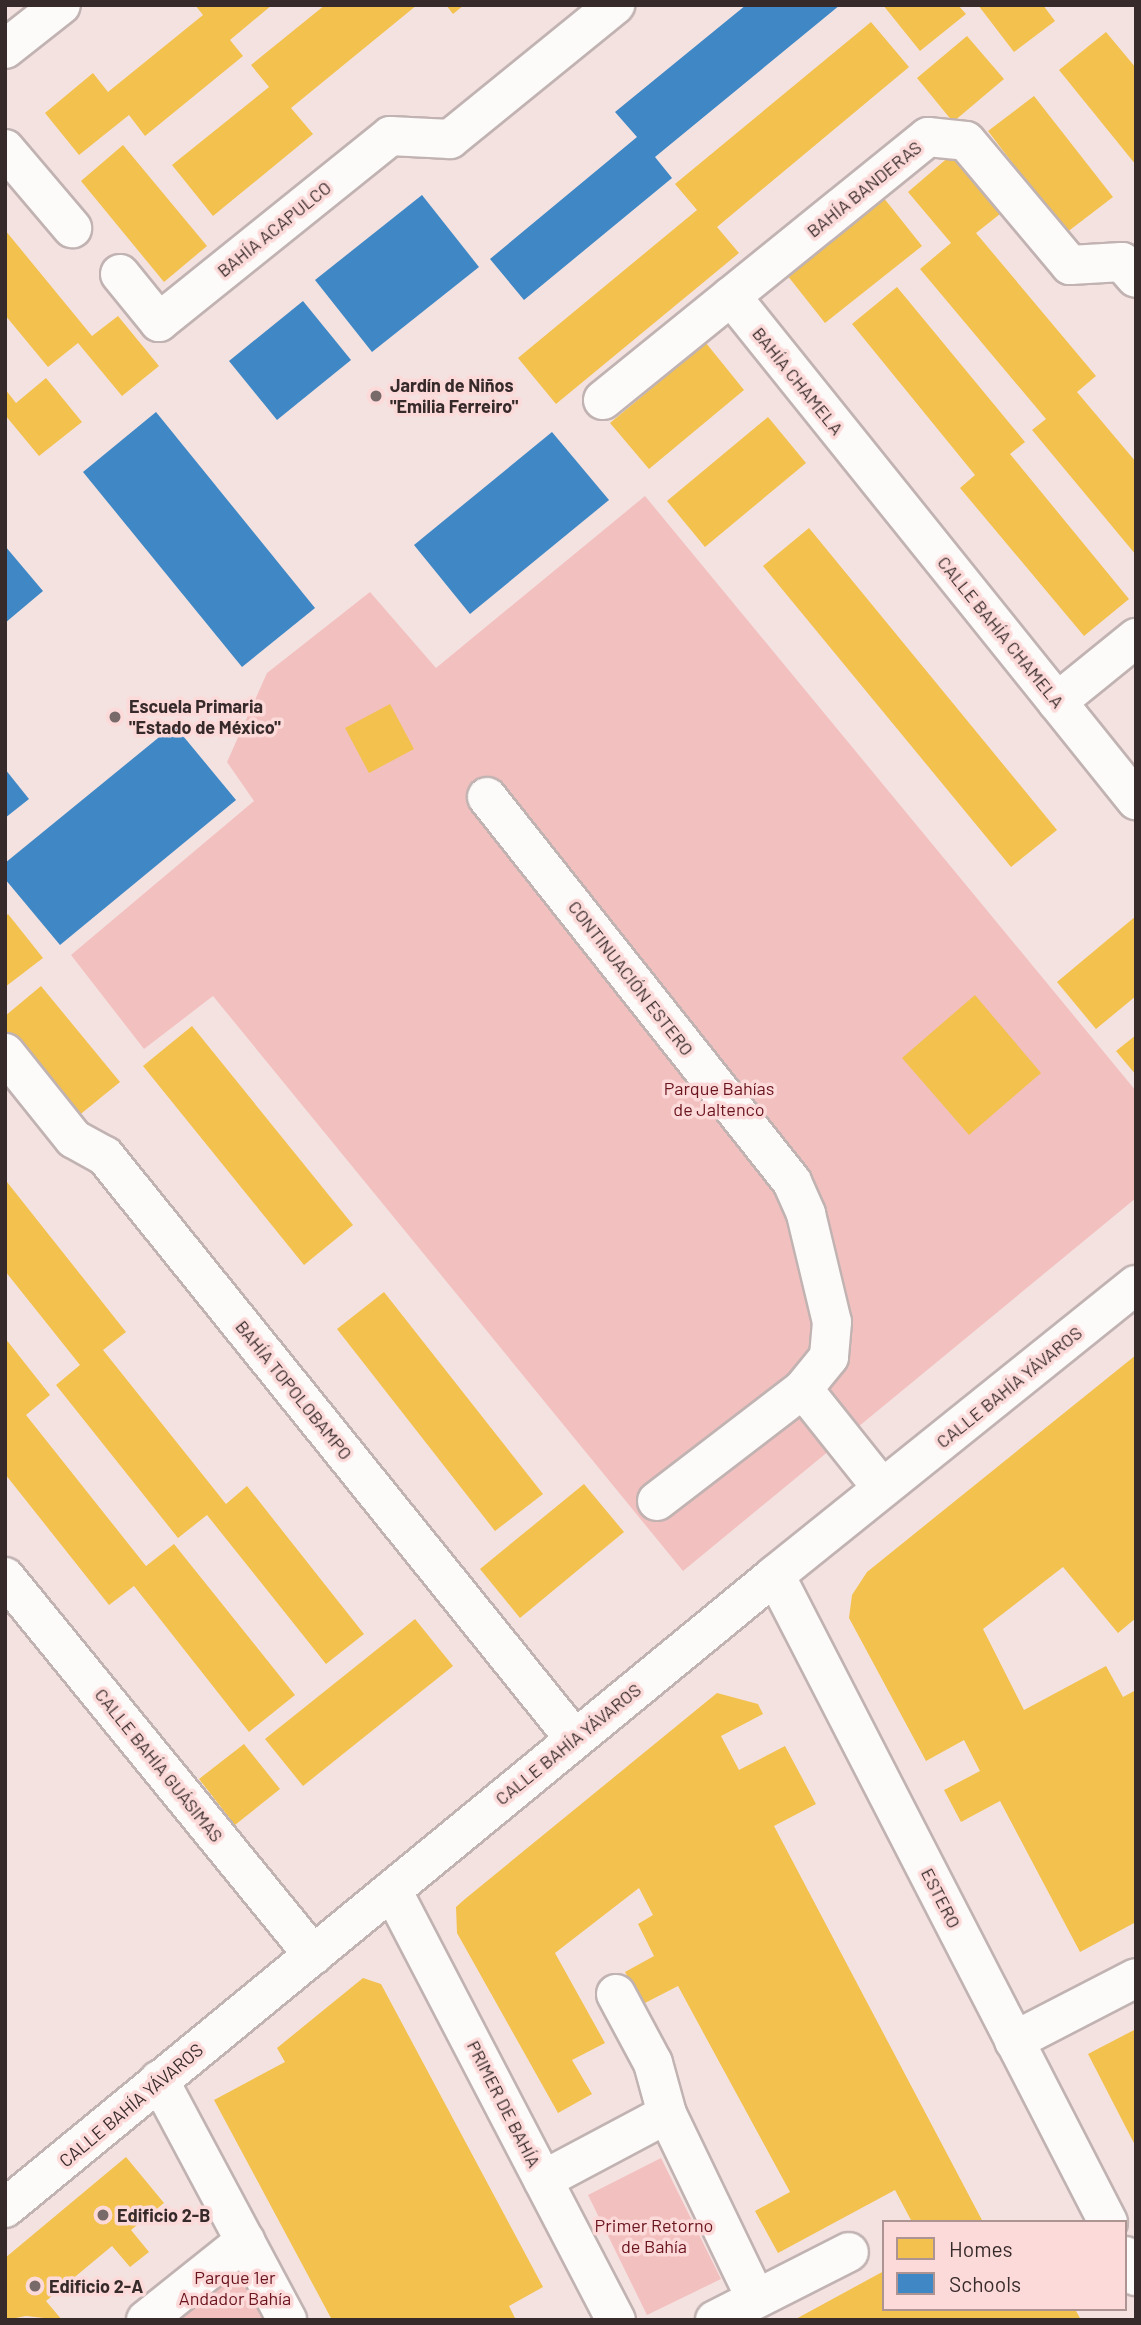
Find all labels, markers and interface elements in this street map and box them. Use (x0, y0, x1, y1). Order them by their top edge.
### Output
street label: BAHÍA BANDERAS (802, 136, 926, 242)
street label: BAHÍA ACAPULCO (213, 177, 335, 281)
street label: BAHÍA CHAMELA (748, 323, 848, 439)
place label: Jardín de Niños "Emilia Ferreiro" (390, 375, 518, 418)
marker: Jardín de Niños "Emilia Ferreiro" (368, 388, 384, 404)
street label: CALLE BAHÍA CHAMELA (933, 552, 1069, 712)
place label: Escuela Primaria "Estado de México" (129, 696, 281, 738)
marker: Escuela Primaria "Estado de México" (107, 709, 123, 725)
street label: CONTINUACIÓN ESTERO (564, 896, 698, 1060)
park label: Parque Bahías de Jaltenco (664, 1078, 774, 1120)
street label: BAHÍA TOPOLOBAMPO (231, 1316, 357, 1464)
street label: CALLE BAHÍA YÁVAROS (932, 1322, 1086, 1452)
street label: CALLE BAHÍA YÁVAROS (491, 1679, 645, 1809)
street label: CALLE BAHÍA GUÁSIMAS (90, 1684, 228, 1846)
street label: ESTERO (917, 1864, 965, 1932)
street label: PRIMER DE BAHÍA (463, 2037, 545, 2171)
street label: CALLE BAHÍA YÁVAROS (55, 2039, 207, 2171)
place label: Edificio 2-B (117, 2204, 210, 2226)
marker: Edificio 2-B (95, 2207, 111, 2223)
park label: Primer Retorno de Bahía (595, 2215, 713, 2258)
legend (882, 2220, 1127, 2311)
text: Homes (949, 2236, 1013, 2261)
park label: Parque 1er Andador Bahía (179, 2267, 291, 2310)
text: Schools (949, 2271, 1021, 2296)
place label: Edificio 2-A (49, 2275, 143, 2297)
marker: Edificio 2-A (27, 2278, 43, 2294)

